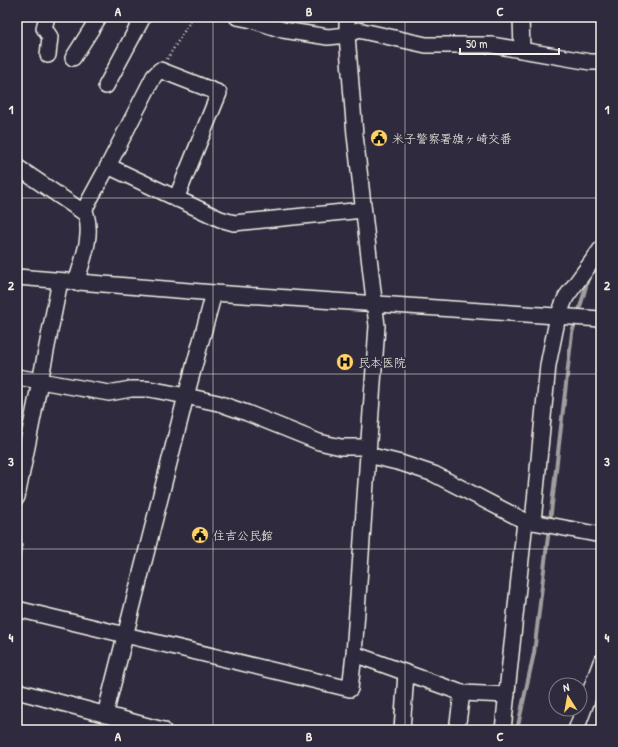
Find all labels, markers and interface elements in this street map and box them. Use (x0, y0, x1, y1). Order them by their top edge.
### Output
text: A (115, 2, 122, 20)
text: B (306, 2, 313, 20)
text: C (496, 2, 504, 20)
scale bar (460, 30, 559, 56)
text: 50 m (466, 35, 487, 52)
text: 1 (9, 100, 14, 118)
text: 1 (605, 100, 610, 118)
public building icon: 米子警察署旗ヶ崎交番 (369, 128, 389, 148)
place label: 米子警察署旗ヶ崎交番 (392, 130, 512, 147)
text: 2 (8, 276, 15, 294)
text: 2 (604, 276, 611, 294)
hospital icon: 民本医院 (335, 352, 355, 372)
place label: 民本医院 (358, 354, 406, 371)
text: 3 (8, 452, 14, 470)
text: 3 (604, 452, 610, 470)
public building icon: 住吉公民館 (190, 525, 210, 545)
place label: 住吉公民館 (213, 527, 273, 544)
text: 4 (9, 628, 14, 646)
text: 4 (605, 628, 610, 646)
north arrow (548, 677, 588, 717)
text: N (562, 680, 570, 695)
text: A (115, 727, 122, 745)
text: B (306, 727, 313, 745)
text: C (496, 727, 504, 745)

